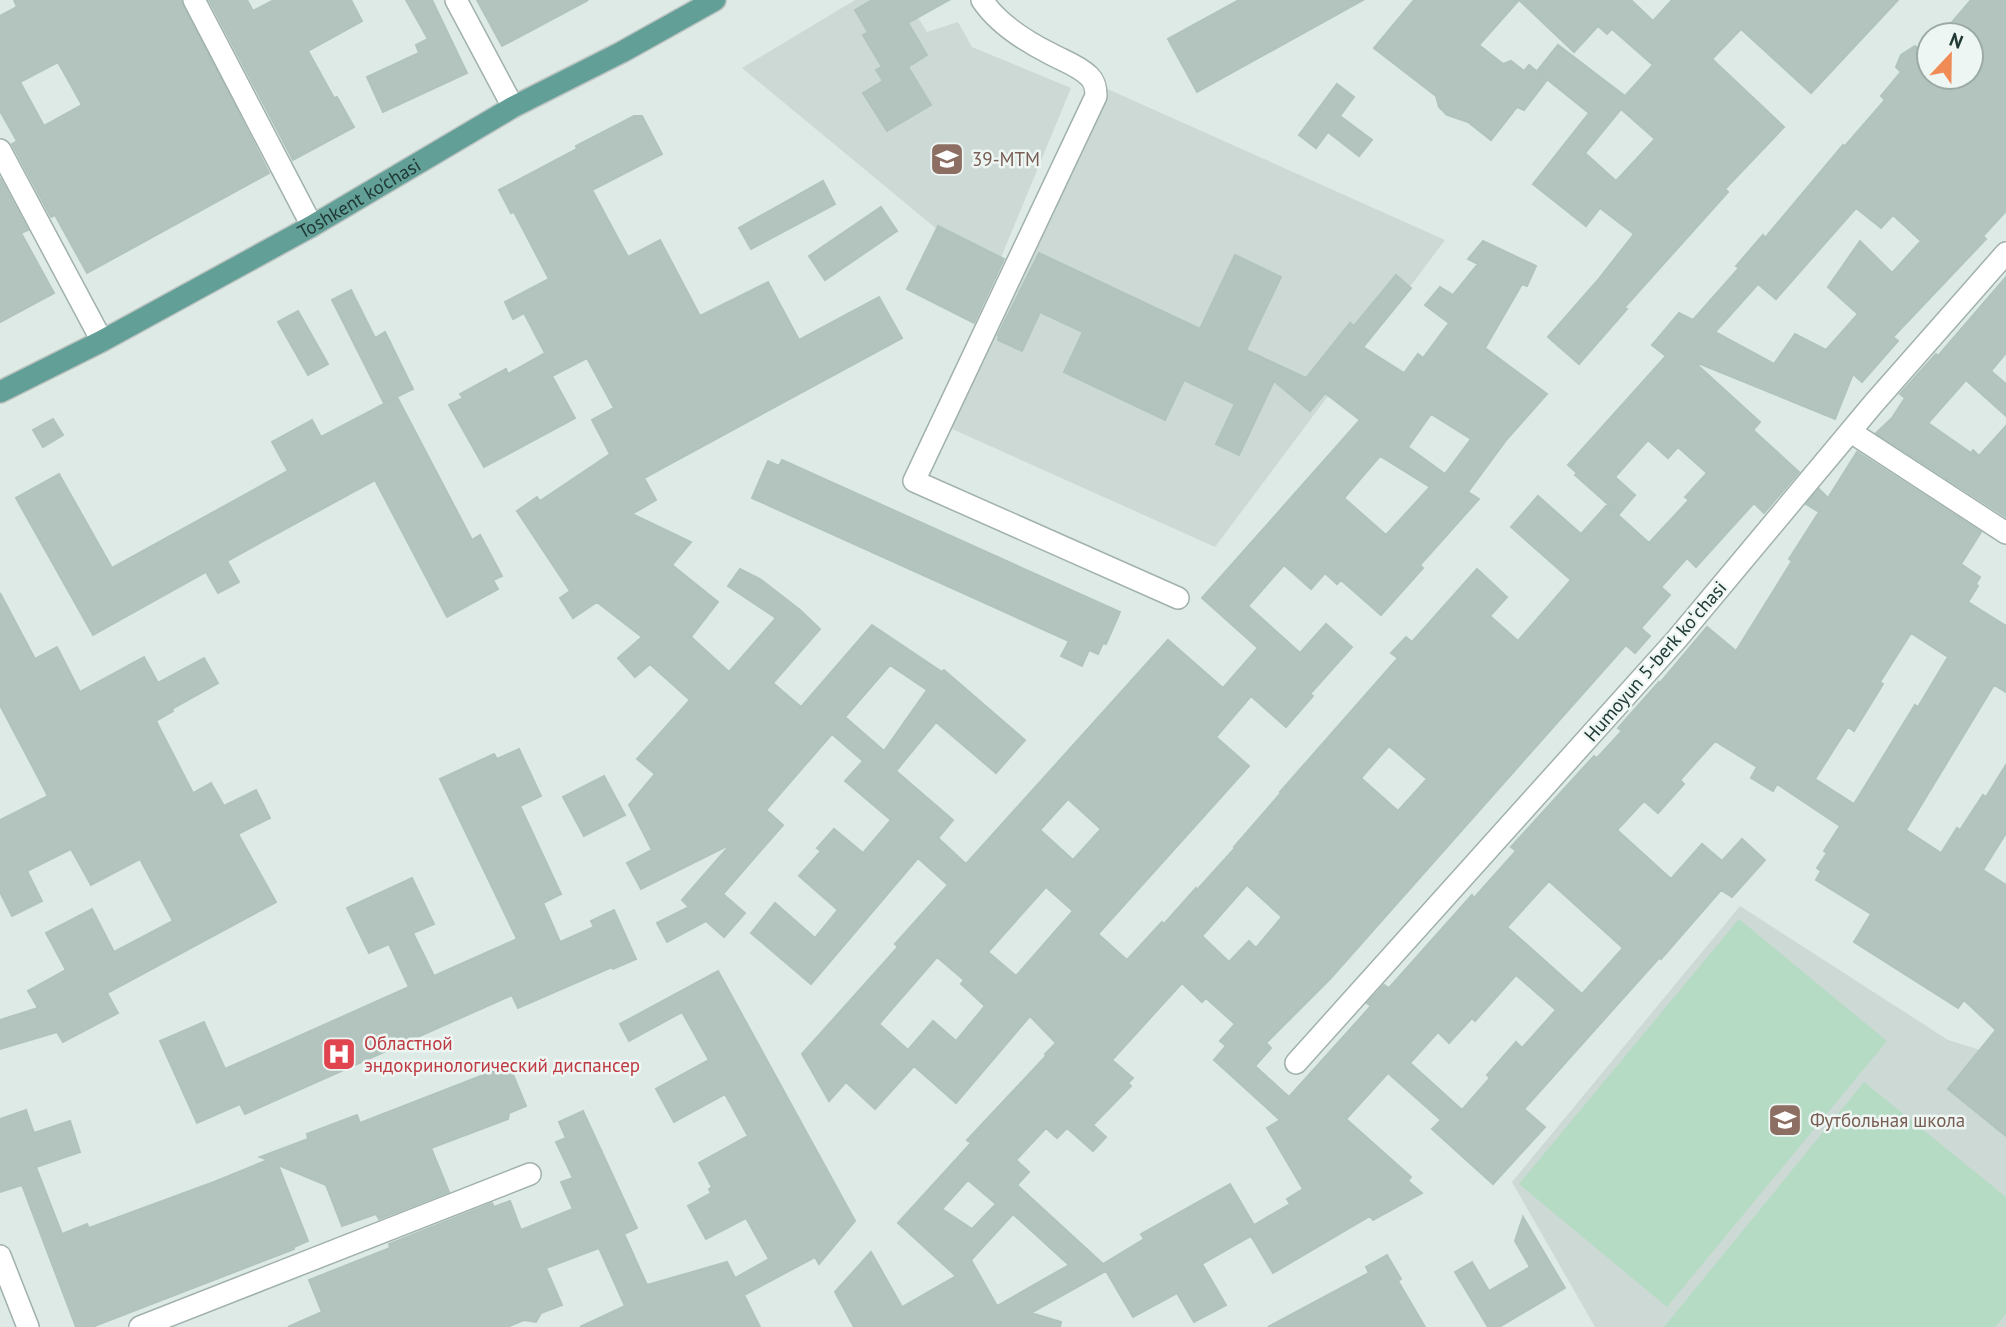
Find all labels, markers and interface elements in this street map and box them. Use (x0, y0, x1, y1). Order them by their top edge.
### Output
north arrow (1915, 21, 1985, 91)
text: N (1946, 27, 1967, 54)
school or university icon: 39-MTM (928, 140, 966, 178)
place label: 39-MTM (972, 147, 1040, 171)
street label: Toshkent ko'chasi (293, 152, 425, 244)
street label: Humoyun 5-berk koʻchasi (1579, 576, 1731, 746)
place label: Областной эндокринологический диспансер (364, 1031, 640, 1077)
hospital icon: Областной эндокринологический диспансер (320, 1035, 358, 1073)
school or university icon: Футбольная школа (1766, 1101, 1804, 1139)
place label: Футбольная школа (1810, 1108, 1965, 1132)

